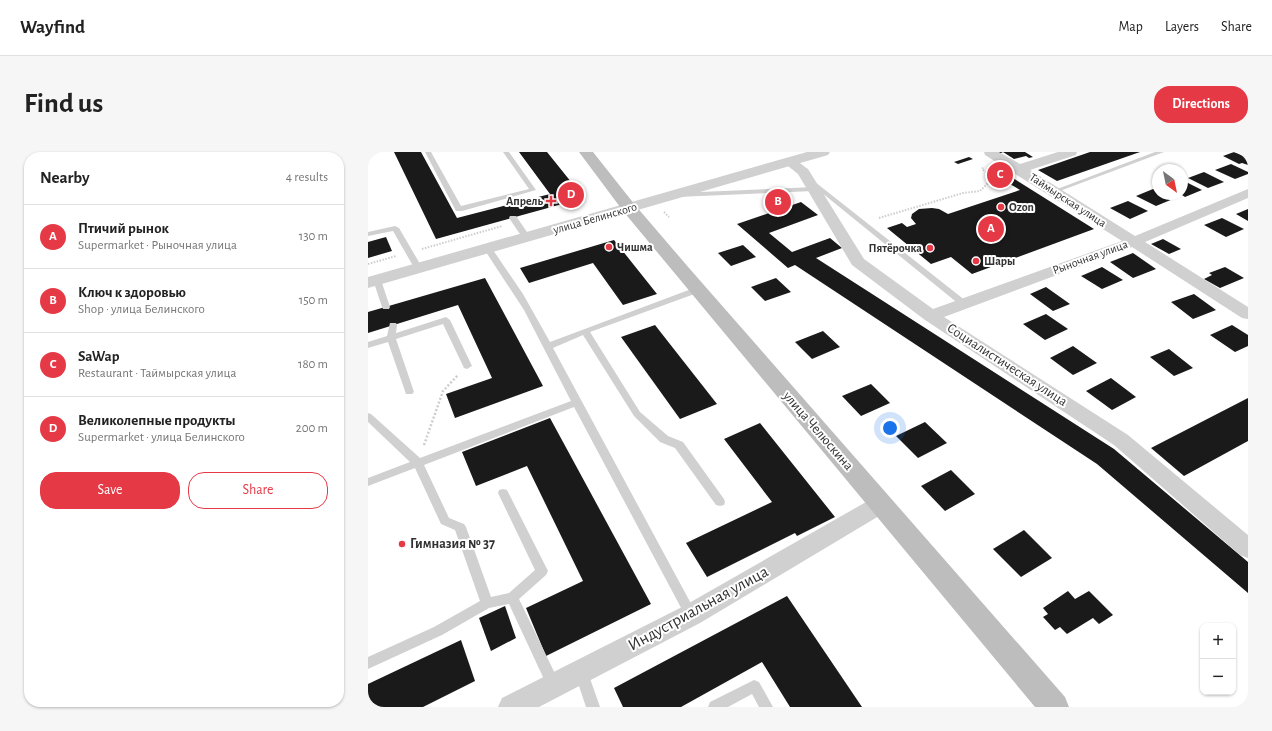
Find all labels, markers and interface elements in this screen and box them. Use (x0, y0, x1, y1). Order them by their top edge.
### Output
text: Wayfind (20, 18, 85, 37)
text: Map (1118, 20, 1143, 34)
text: Layers (1165, 20, 1199, 34)
text: Share (1221, 20, 1252, 34)
button: Directions (1154, 86, 1248, 123)
text: Find us (24, 90, 103, 118)
pin: C (987, 160, 1013, 190)
north arrow (1152, 164, 1188, 200)
text: Nearby (40, 169, 90, 186)
text: 4 results (286, 171, 328, 184)
street label: Таймырская улица (1027, 171, 1109, 230)
pin: D (558, 180, 584, 210)
pin: B (765, 187, 791, 217)
place label: Апрель (506, 195, 543, 207)
marker: Апрель (546, 196, 556, 206)
street label: улица Белинского (551, 200, 639, 237)
place label: Ozon (1009, 201, 1034, 213)
marker: Ozon (996, 202, 1006, 212)
pin: A (978, 214, 1004, 244)
text: Птичий рынок (78, 221, 169, 236)
text: A (49, 230, 57, 243)
text: 130 m (299, 230, 328, 243)
street label: Рыночная улица (1051, 238, 1130, 277)
text: Supermarket · Рыночная улица (78, 239, 237, 252)
place label: Чишма (617, 241, 653, 253)
marker: Чишма (604, 242, 614, 252)
place label: Пятёрочка (869, 242, 922, 254)
marker: Пятёрочка (925, 243, 935, 253)
place label: Шары (984, 255, 1015, 267)
marker: Шары (971, 256, 981, 266)
text: Ключ к здоровью (78, 285, 186, 300)
text: B (49, 294, 57, 307)
text: 150 m (299, 294, 328, 307)
text: Shop · улица Белинского (78, 303, 205, 316)
street label: Социалистическая улица (944, 321, 1070, 409)
text: SaWap (78, 349, 120, 364)
text: C (50, 358, 56, 371)
text: 180 m (298, 358, 328, 371)
text: Restaurant · Таймырская улица (78, 367, 236, 380)
street label: улица Челюскина (780, 388, 856, 473)
text: Великолепные продукты (78, 413, 236, 428)
your location (880, 418, 900, 438)
text: D (49, 422, 57, 435)
text: 200 m (296, 422, 328, 435)
text: Supermarket · улица Белинского (78, 431, 245, 444)
button: Save (40, 472, 180, 509)
button: Share (188, 472, 328, 509)
place label: Гимназия № 37 (410, 537, 495, 551)
marker: Гимназия № 37 (397, 539, 407, 549)
street label: Индустриальная улица (625, 562, 772, 654)
map controls (1200, 623, 1236, 695)
button: + (1200, 623, 1236, 659)
button: − (1200, 659, 1236, 695)

